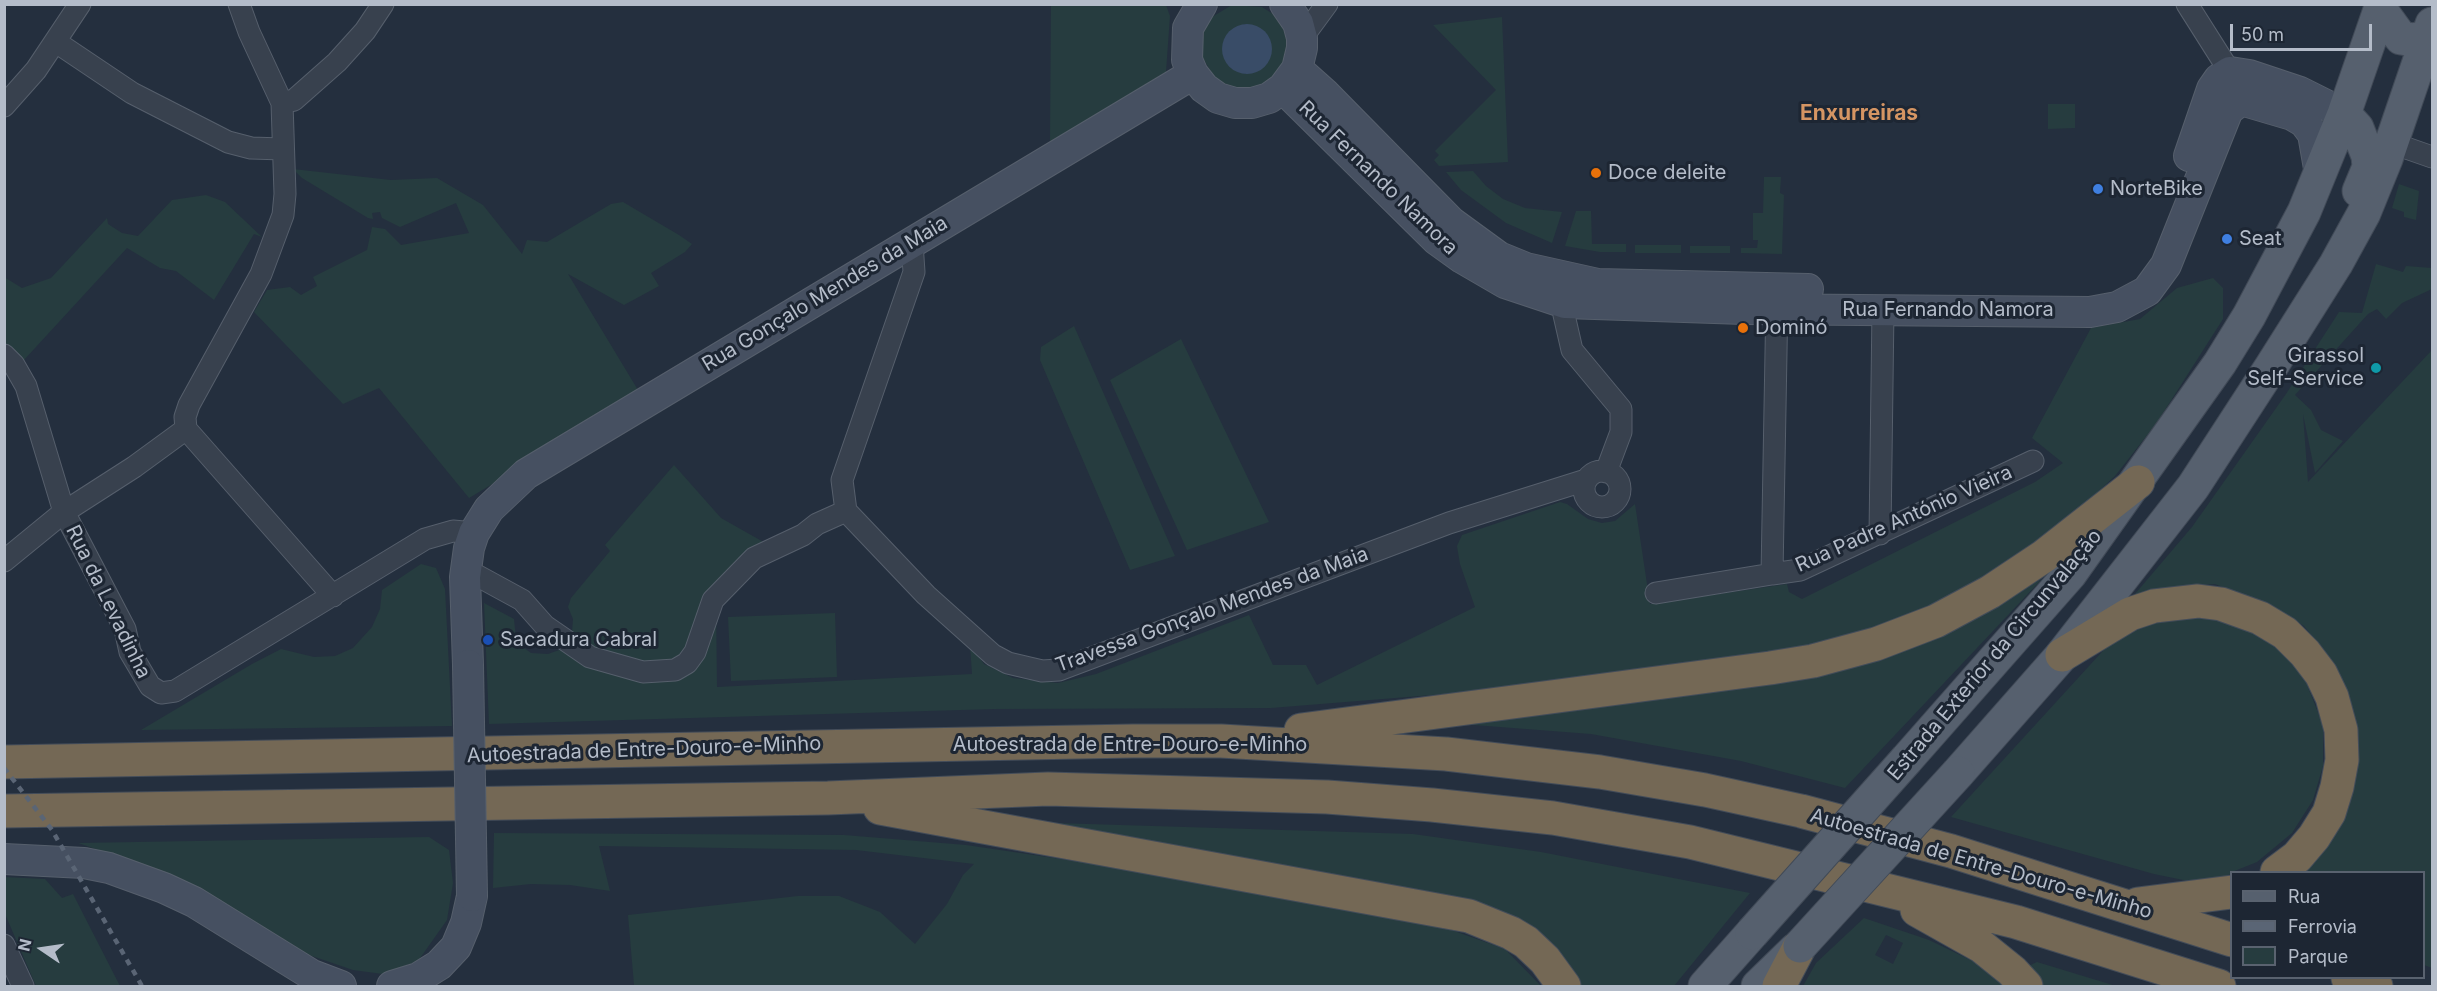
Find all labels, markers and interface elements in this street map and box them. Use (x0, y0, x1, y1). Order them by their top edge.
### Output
scale bar (2233, 12, 2376, 50)
text: 50 m (2241, 24, 2284, 45)
street label: Rua Fernando Namora (1294, 96, 1462, 260)
district label: Enxurreiras (1800, 101, 1918, 127)
place label: Doce deleite (1608, 161, 1726, 185)
marker: Doce deleite (1589, 166, 1603, 180)
place label: NorteBike (2110, 177, 2203, 201)
marker: NorteBike (2091, 182, 2105, 196)
street label: Rua Gonçalo Mendes da Maia (698, 211, 952, 377)
place label: Seat (2239, 227, 2281, 251)
marker: Seat (2220, 232, 2234, 246)
street label: Rua Fernando Namora (1842, 298, 2054, 322)
place label: Dominó (1755, 316, 1828, 340)
marker: Dominó (1736, 321, 1750, 335)
place label: Girassol Self-Service (2247, 344, 2364, 391)
marker: Girassol Self-Service (2369, 361, 2383, 375)
street label: Rua Padre António Vieira (1792, 460, 2016, 578)
street label: Rua da Levadinha (60, 521, 156, 683)
street label: Estrada Exterior da Circunvalação (1883, 525, 2107, 785)
street label: Travessa Gonçalo Mendes da Maia (1052, 542, 1372, 678)
place label: Sacadura Cabral (500, 628, 657, 652)
marker: Sacadura Cabral (481, 633, 495, 647)
street label: Autoestrada de Entre-Douro-e-Minho (466, 732, 822, 768)
street label: Autoestrada de Entre-Douro-e-Minho (953, 733, 1307, 757)
street label: Autoestrada de Entre-Douro-e-Minho (1807, 804, 2155, 924)
legend (2230, 871, 2425, 979)
text: Rua (2288, 886, 2320, 907)
text: Ferrovia (2288, 916, 2357, 937)
north arrow (12, 919, 72, 979)
text: N (13, 937, 36, 953)
text: Parque (2288, 946, 2348, 967)

